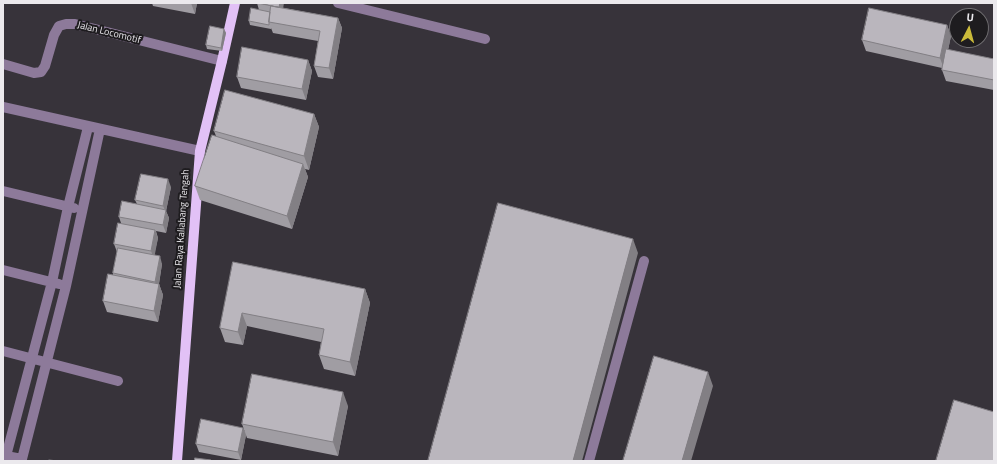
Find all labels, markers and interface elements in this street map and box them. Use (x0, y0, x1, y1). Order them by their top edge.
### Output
north arrow (949, 8, 989, 48)
text: U (966, 9, 975, 25)
street label: Jalan Locomotif (76, 19, 142, 47)
street label: Jalan Raya Kaliabang Tengah (172, 169, 192, 289)

